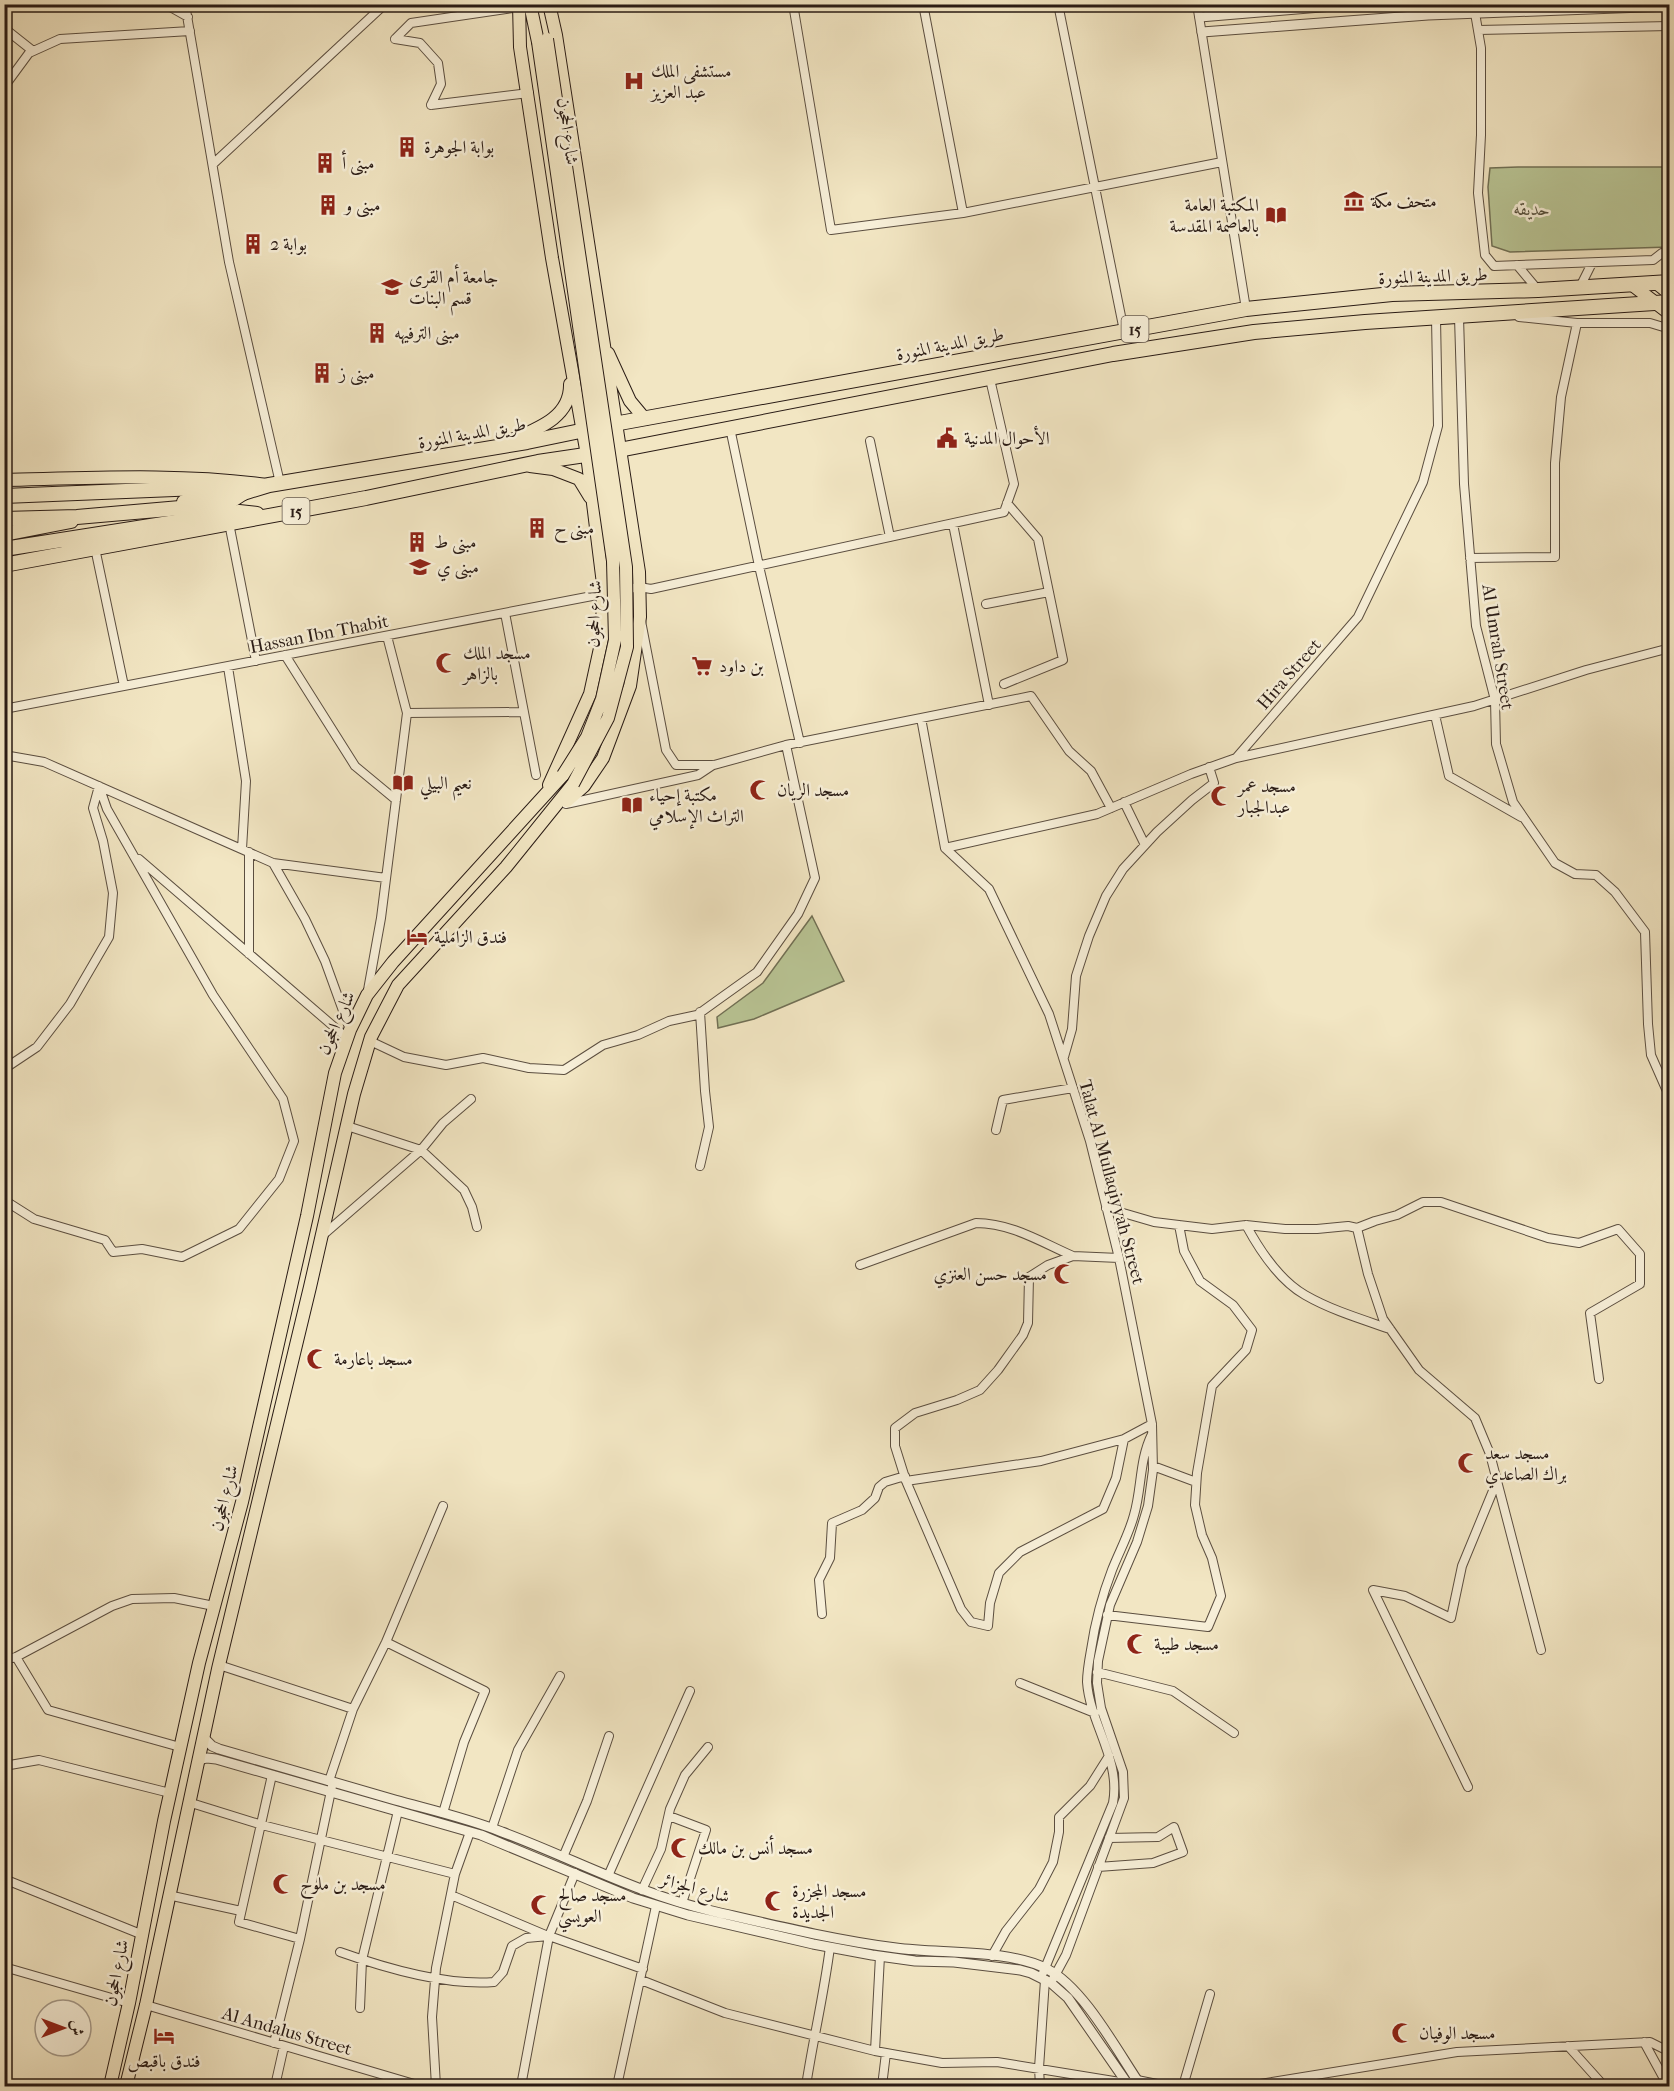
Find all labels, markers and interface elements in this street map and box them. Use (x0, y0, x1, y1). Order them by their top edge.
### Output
place label: مستشفى الملك عبد العزيز (649, 61, 731, 104)
hospital icon: مستشفى الملك عبد العزيز (622, 69, 646, 93)
street label: شارع الحجون (548, 96, 583, 167)
building icon: بوابة الجوهرة (395, 135, 419, 159)
place label: بوابة الجوهرة (424, 137, 494, 159)
place label: مبنى أ (342, 150, 375, 176)
building icon: مبنى أ (313, 151, 337, 175)
museum icon: متحف مكة (1342, 189, 1366, 213)
place label: متحف مكة (1370, 191, 1437, 212)
building icon: مبنى و (316, 193, 340, 217)
place label: مبنى و (343, 195, 381, 218)
place label: المكتبة العامة بالعاصمة المقدسة (1169, 195, 1259, 237)
park label: حديقه (1514, 199, 1550, 220)
library icon: المكتبة العامة بالعاصمة المقدسة (1264, 203, 1288, 227)
building icon: بوابة 2 (241, 232, 265, 256)
place label: بوابة 2 (270, 234, 307, 255)
place label: جامعة أم القرى قسم البنات (409, 264, 498, 316)
street label: طريق المدينة المنورة (1378, 264, 1488, 290)
school or university icon: جامعة أم القرى قسم البنات (380, 275, 404, 299)
road number: 15 (1122, 316, 1148, 342)
building icon: مبنى الترفيهه (365, 321, 389, 345)
place label: مبنى الترفيهه (394, 323, 460, 346)
street label: طريق المدينة المنورة (894, 324, 1006, 366)
building icon: مبنى ز (310, 361, 334, 385)
place label: مبنى ز (337, 363, 375, 386)
street label: طريق المدينة المنورة (416, 414, 528, 454)
place label: الأحوال المدنية (964, 425, 1050, 449)
public building icon: الأحوال المدنية (935, 426, 959, 450)
road number: 15 (282, 498, 310, 524)
building icon: مبنى ح (525, 516, 549, 540)
place label: مبنى ح (554, 518, 594, 544)
building icon: مبنى ط (405, 530, 429, 554)
place label: مبنى ط (434, 532, 477, 555)
school or university icon: مبنى ي (408, 555, 432, 579)
place label: مبنى ي (437, 557, 479, 582)
street label: شارع الحجون (583, 580, 610, 648)
street label: Al Umrah Street (1477, 582, 1518, 712)
street label: Hassan Ibn Thabit (248, 611, 391, 658)
street label: Hira Street (1253, 634, 1326, 714)
place label: مسجد الملك بالزاهر (461, 643, 531, 686)
mosque icon: مسجد الملك بالزاهر (434, 651, 458, 675)
supermarket icon: بن داود (690, 654, 714, 678)
place label: بن داود (719, 656, 764, 677)
library icon: نعيم البيلي (391, 771, 415, 795)
place label: نعيم البيلي (420, 773, 472, 801)
place label: مسجد عمر عبدالجبار (1236, 776, 1296, 818)
mosque icon: مسجد الريان (748, 778, 772, 802)
place label: مسجد الريان (777, 780, 849, 801)
mosque icon: مسجد عمر عبدالجبار (1209, 784, 1233, 808)
place label: مكتبة إحياء التراث الإسلامي (649, 785, 744, 831)
library icon: مكتبة إحياء التراث الإسلامي (620, 793, 644, 817)
hotel icon: فندق الزاملية (405, 925, 429, 949)
place label: فندق الزاملية (434, 927, 507, 948)
street label: شارع الحجون (313, 988, 363, 1060)
street label: Talat Al Mullaqiyyah Street (1074, 1078, 1149, 1287)
mosque icon: مسجد حسن العنزي (1052, 1262, 1076, 1286)
place label: مسجد حسن العنزي (934, 1264, 1047, 1289)
mosque icon: مسجد باعارمة (305, 1347, 329, 1371)
place label: مسجد باعارمة (334, 1349, 413, 1370)
place label: مسجد سعد براك الصاعدي (1485, 1443, 1567, 1489)
mosque icon: مسجد سعد براك الصاعدي (1456, 1451, 1480, 1475)
street label: شارع الحجون (206, 1463, 247, 1534)
mosque icon: مسجد طيبة (1125, 1632, 1149, 1656)
place label: مسجد طيبة (1154, 1634, 1219, 1655)
place label: مسجد أنس بن مالك (698, 1835, 813, 1860)
mosque icon: مسجد أنس بن مالك (669, 1836, 693, 1860)
street label: شارع الجزائر (655, 1869, 732, 1912)
mosque icon: مسجد بن ملوح (271, 1872, 295, 1896)
place label: مسجد بن ملوح (300, 1874, 386, 1900)
place label: مسجد المجزرة الجديدة (792, 1881, 866, 1923)
place label: مسجد صالح العويسي (558, 1885, 626, 1933)
mosque icon: مسجد المجزرة الجديدة (763, 1889, 787, 1913)
mosque icon: مسجد صالح العويسي (529, 1893, 553, 1917)
street label: شارع الحجون (100, 1938, 137, 2009)
north arrow (33, 1998, 93, 2058)
street label: Al Andalus Street (219, 2003, 355, 2060)
text: ش (68, 2020, 87, 2036)
mosque icon: مسجد الوفيان (1390, 2021, 1414, 2045)
place label: مسجد الوفيان (1419, 2023, 1496, 2044)
hotel icon: فندق باقبص (152, 2024, 176, 2048)
place label: فندق باقبص (128, 2051, 200, 2073)

